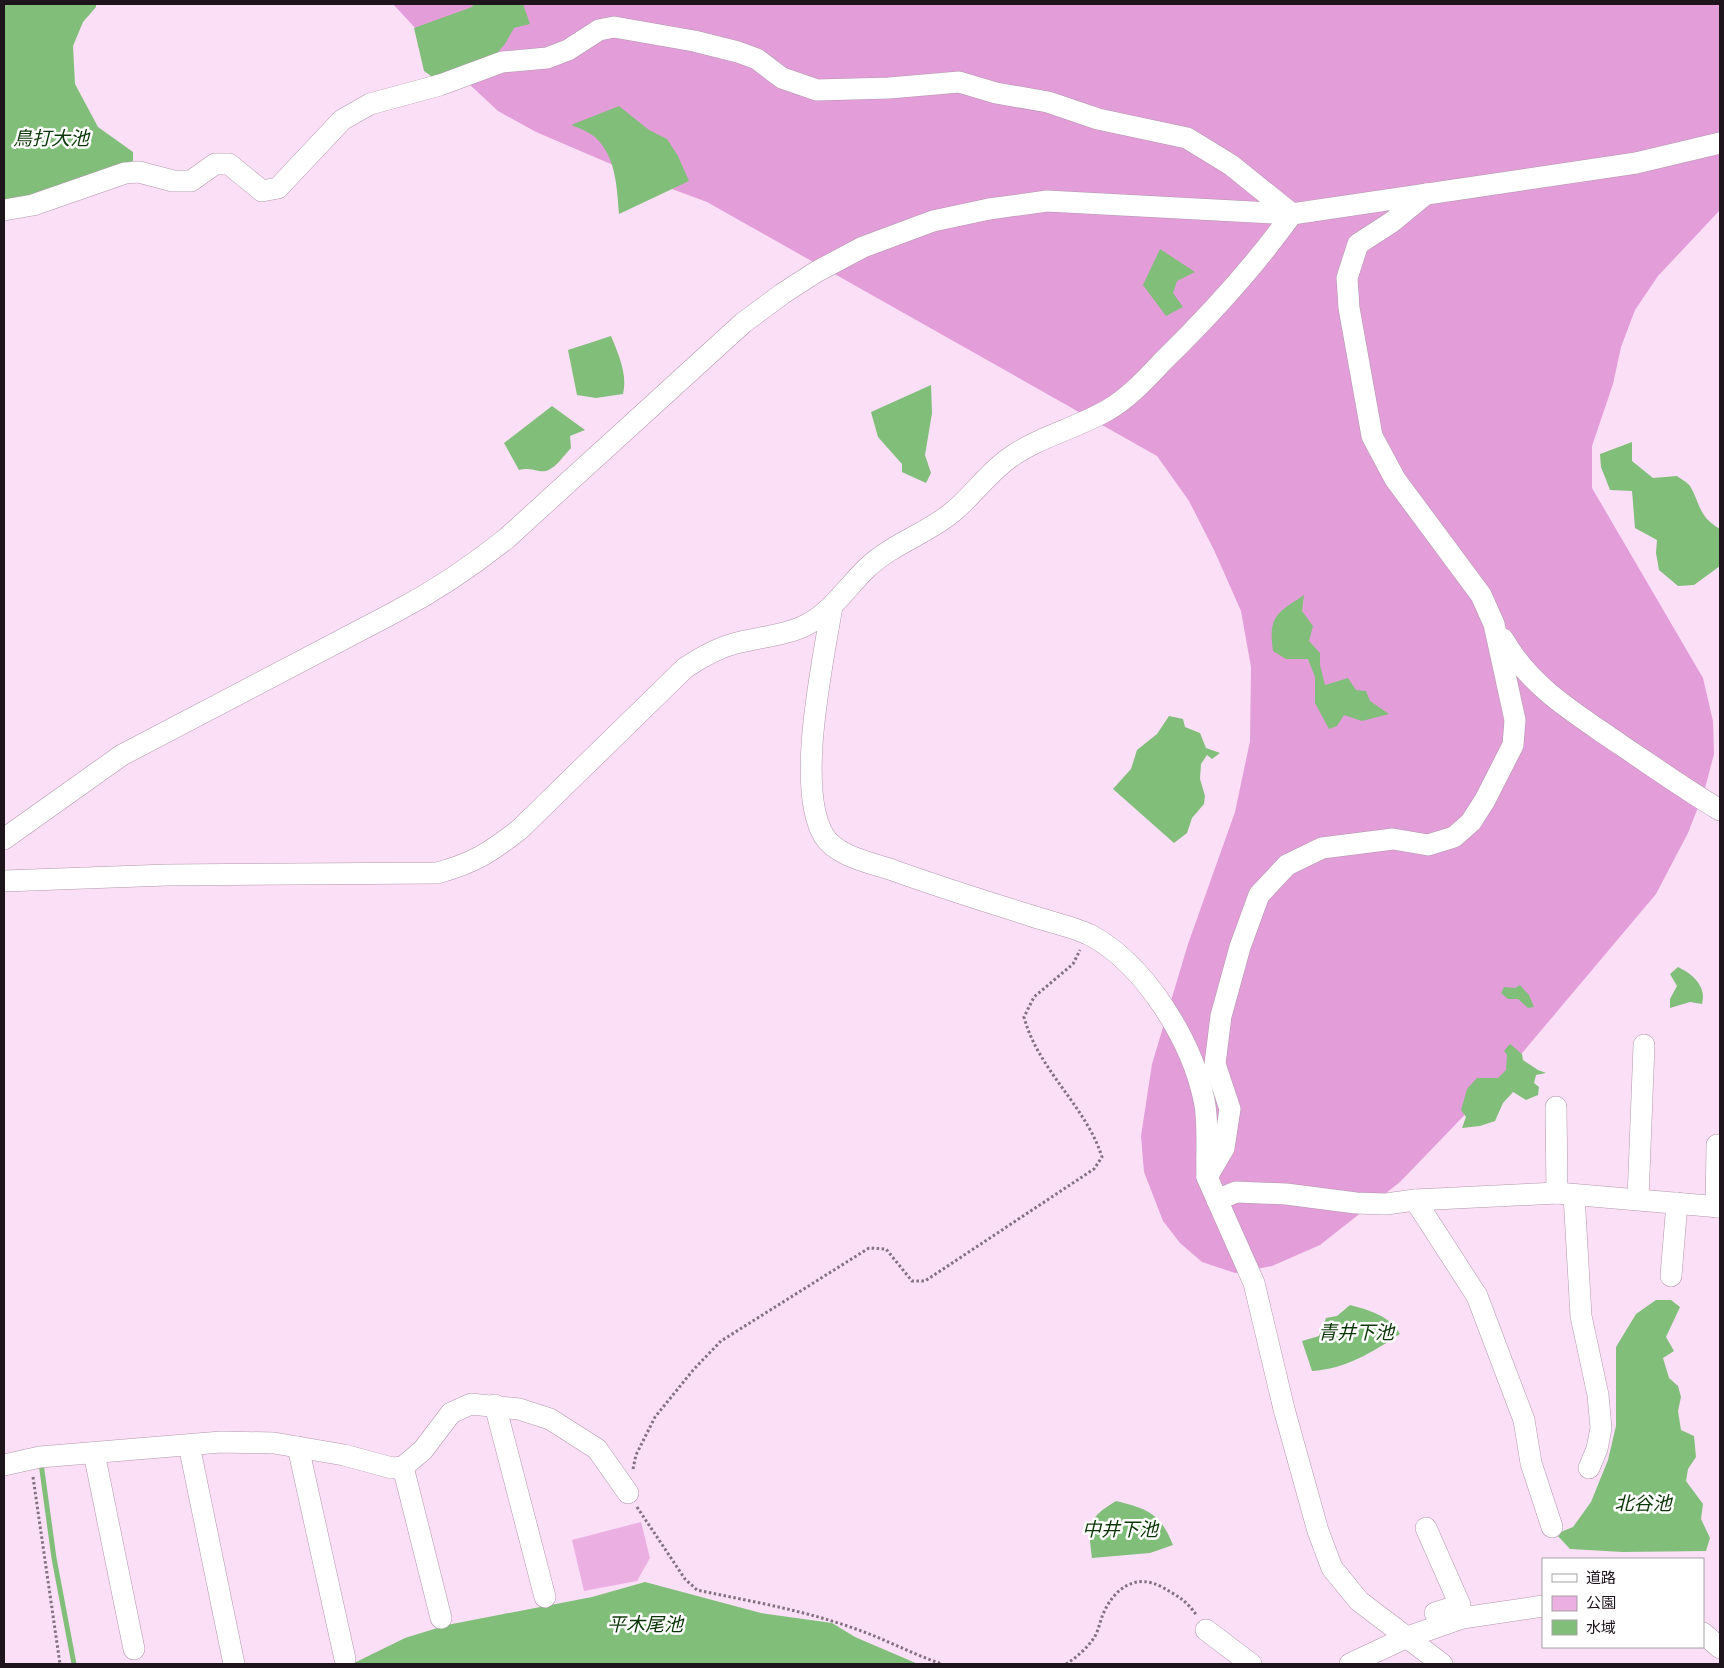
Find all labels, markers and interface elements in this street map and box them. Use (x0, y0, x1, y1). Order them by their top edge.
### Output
water label: 鳥打大池 (13, 127, 91, 150)
water label: 青井下池 (1318, 1321, 1396, 1344)
water label: 北谷池 (1614, 1492, 1673, 1515)
water label: 中井下池 (1082, 1518, 1160, 1541)
legend (1542, 1558, 1704, 1648)
text: 道路 (1586, 1569, 1616, 1587)
text: 公園 (1586, 1594, 1616, 1612)
water label: 平木尾池 (607, 1613, 685, 1636)
text: 水域 (1586, 1619, 1616, 1637)

